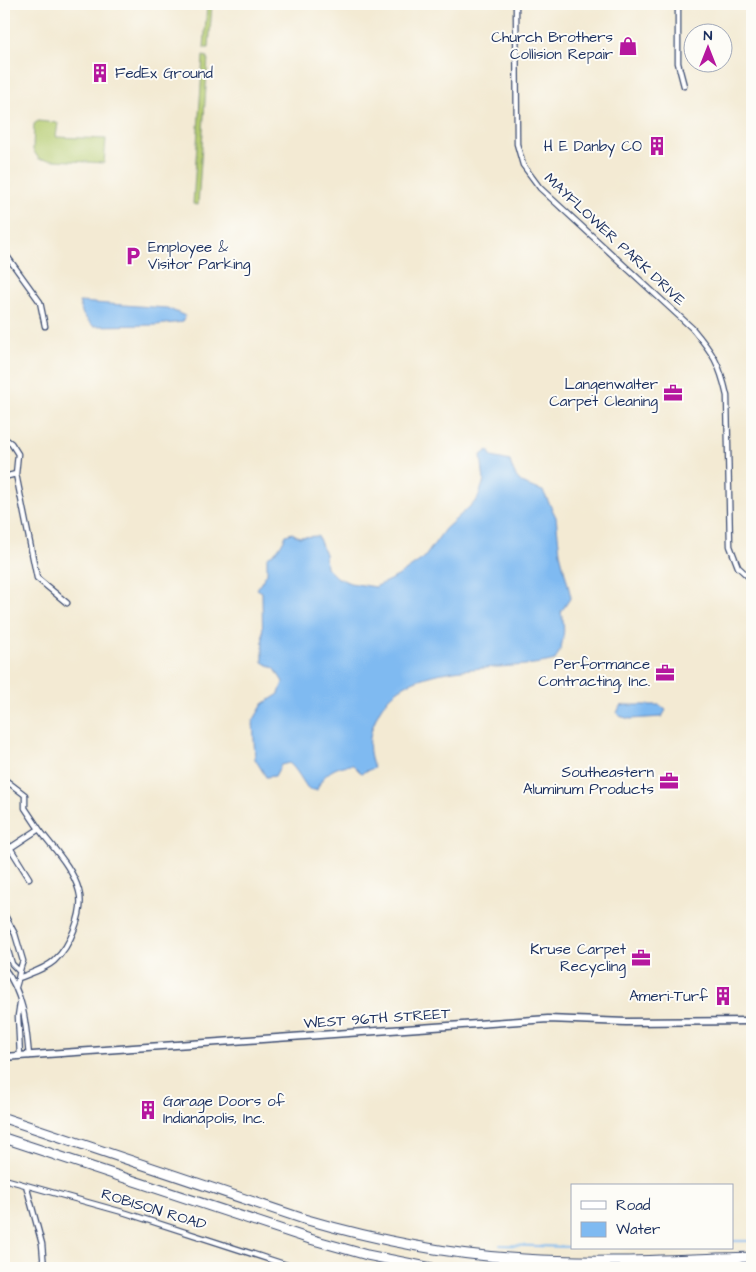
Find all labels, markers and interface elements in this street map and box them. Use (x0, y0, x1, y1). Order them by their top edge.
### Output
north arrow (684, 22, 734, 72)
text: N (704, 26, 713, 46)
place label: Church Brothers Collision Repair (491, 27, 613, 65)
shop icon: Church Brothers Collision Repair (617, 35, 639, 57)
building icon: FedEx Ground (89, 62, 111, 84)
place label: FedEx Ground (115, 63, 213, 84)
building icon: H E Danby CO (646, 135, 668, 157)
place label: H E Danby CO (544, 136, 642, 158)
street label: MAYFLOWER PARK DRIVE (539, 168, 690, 311)
place label: Employee & Visitor Parking (148, 237, 251, 276)
parking icon: Employee & Visitor Parking (122, 245, 144, 267)
place label: Langenwalter Carpet Cleaning (549, 374, 658, 413)
office icon: Langenwalter Carpet Cleaning (662, 382, 684, 404)
place label: Performance Contracting, Inc. (538, 654, 650, 693)
office icon: Performance Contracting, Inc. (654, 662, 676, 684)
place label: Southeastern Aluminum Products (523, 762, 654, 800)
office icon: Southeastern Aluminum Products (658, 770, 680, 792)
place label: Kruse Carpet Recycling (530, 939, 626, 978)
office icon: Kruse Carpet Recycling (630, 947, 652, 969)
building icon: Ameri-Turf (712, 985, 734, 1007)
place label: Ameri-Turf (629, 986, 708, 1007)
street label: WEST 96TH STREET (303, 1003, 452, 1034)
place label: Garage Doors of Indianapolis, Inc. (163, 1091, 285, 1129)
building icon: Garage Doors of Indianapolis, Inc. (137, 1099, 159, 1121)
street label: ROBISON ROAD (99, 1184, 209, 1236)
legend (571, 1184, 734, 1250)
text: Road (616, 1195, 651, 1216)
text: Water (616, 1219, 660, 1240)

